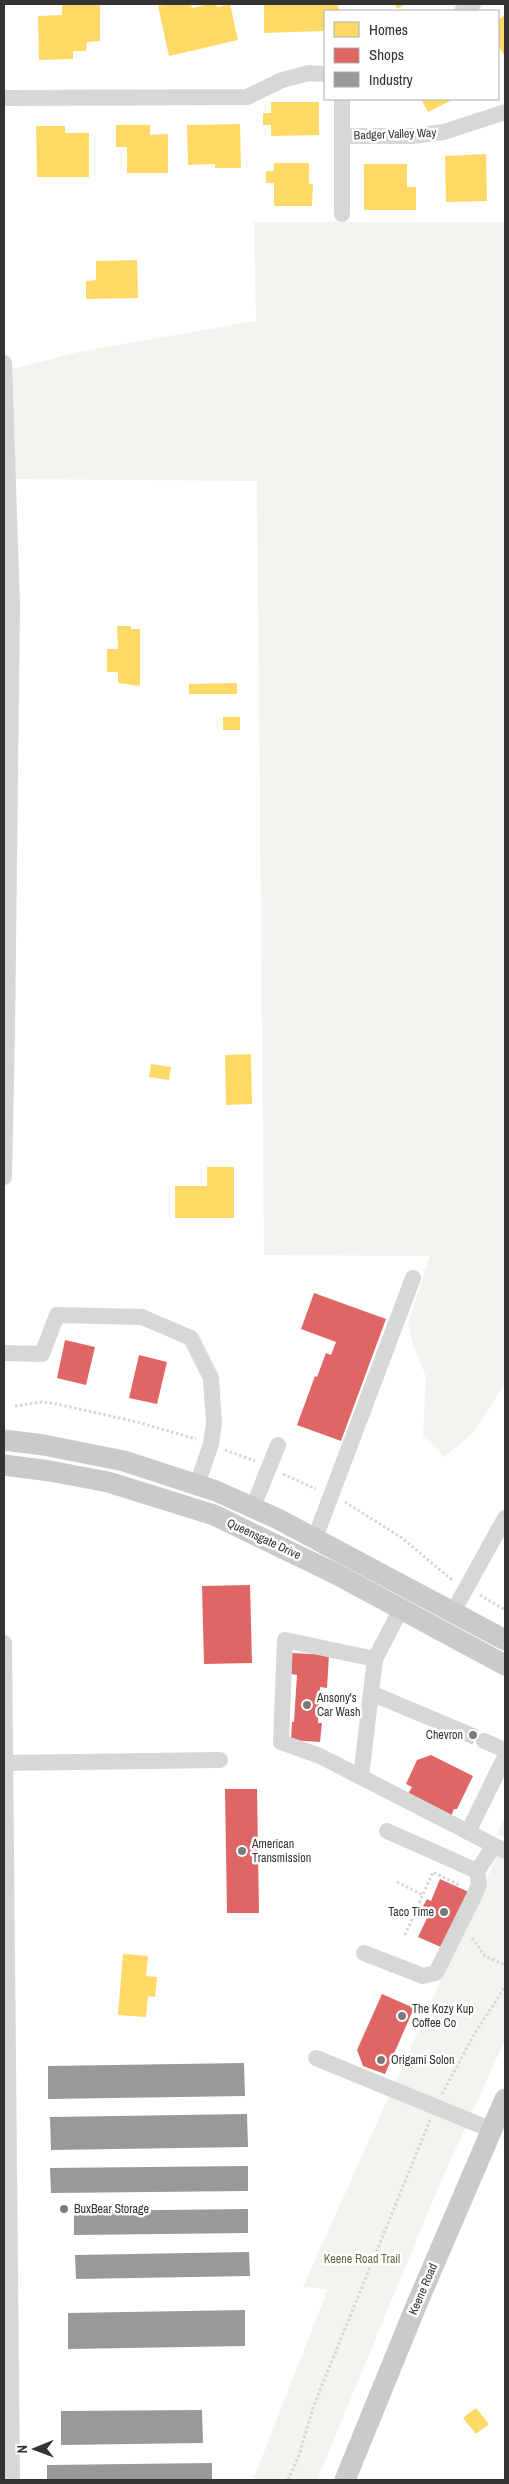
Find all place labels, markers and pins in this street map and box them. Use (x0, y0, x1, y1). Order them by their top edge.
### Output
place label: Ansony's Car Wash (316, 1690, 360, 1720)
marker: Ansony's Car Wash (301, 1699, 313, 1711)
place label: Chevron (426, 1727, 463, 1743)
marker: Chevron (467, 1729, 479, 1741)
place label: American Transmission (251, 1836, 311, 1866)
marker: American Transmission (236, 1845, 248, 1857)
place label: Taco Time (388, 1904, 434, 1920)
marker: Taco Time (438, 1906, 450, 1918)
place label: The Kozy Kup Coffee Co (412, 2001, 474, 2031)
marker: The Kozy Kup Coffee Co (396, 2010, 408, 2022)
place label: Origami Solon (391, 2052, 454, 2068)
marker: Origami Solon (375, 2054, 387, 2066)
place label: BuxBear Storage (74, 2201, 149, 2217)
marker: BuxBear Storage (58, 2203, 70, 2215)

